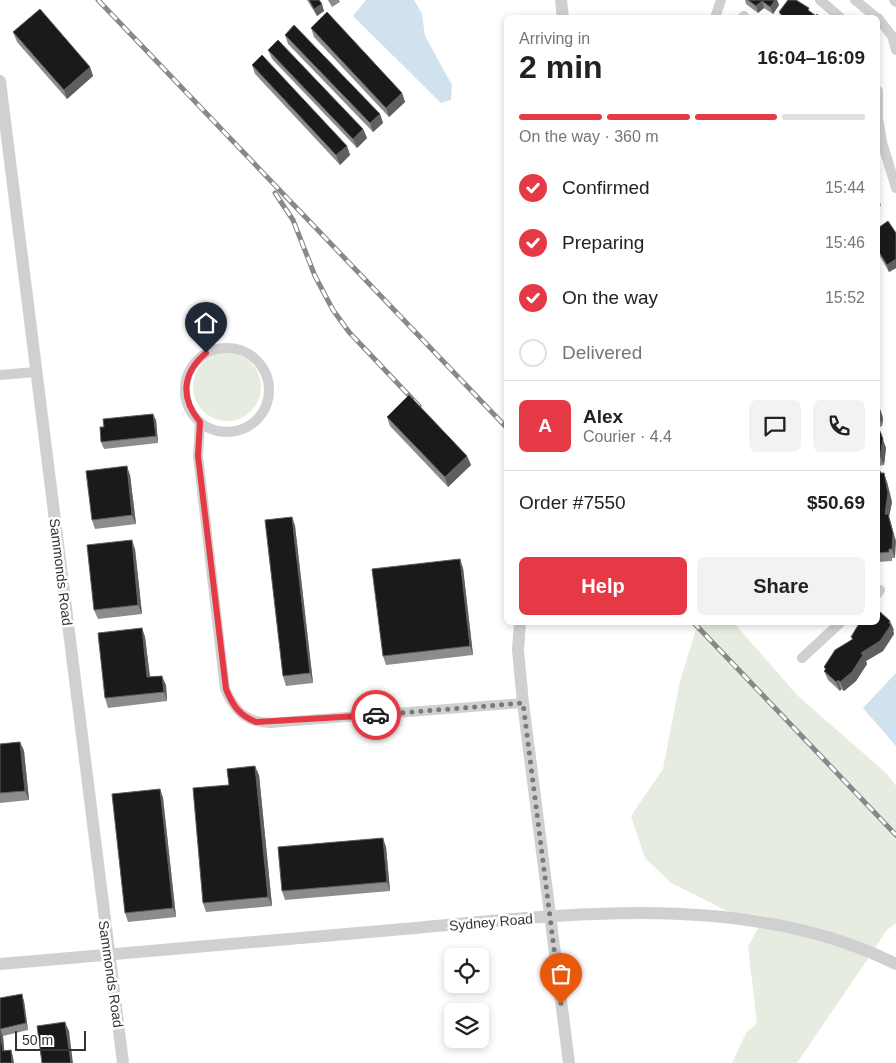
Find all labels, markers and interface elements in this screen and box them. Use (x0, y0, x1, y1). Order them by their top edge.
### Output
text: Arriving in (519, 30, 590, 47)
text: 16:04–16:09 (757, 47, 865, 68)
text: 2 min (519, 49, 603, 85)
text: On the way · 360 m (519, 128, 659, 145)
icon: check (519, 174, 547, 202)
text: Confirmed (562, 177, 650, 198)
text: 15:44 (825, 179, 865, 196)
icon: check (519, 229, 547, 257)
text: Preparing (562, 232, 644, 253)
text: 15:46 (825, 234, 865, 251)
icon: check (519, 284, 547, 312)
text: On the way (562, 287, 658, 308)
text: 15:52 (825, 289, 865, 306)
pin (185, 302, 227, 353)
icon: home (192, 309, 220, 337)
text: Delivered (562, 342, 642, 363)
button: chat (749, 400, 801, 452)
button: phone (813, 400, 865, 452)
text: Alex (583, 406, 623, 427)
text: A (538, 415, 552, 436)
text: Courier · 4.4 (583, 428, 672, 445)
text: Order #7550 (519, 492, 626, 513)
text: $50.69 (807, 492, 865, 513)
street label: Sammonds Road (46, 517, 76, 627)
button: Help (519, 557, 687, 615)
button: Share (697, 557, 865, 615)
courier (351, 690, 401, 740)
icon: car (362, 701, 390, 729)
street label: Sydney Road (448, 910, 534, 934)
street label: Sammonds Road (96, 919, 126, 1029)
map controls (444, 948, 489, 1048)
button: locate (444, 948, 489, 993)
pin (540, 953, 582, 1004)
icon: bag (547, 960, 575, 988)
button: layers (444, 1003, 489, 1048)
scale bar (15, 1028, 86, 1051)
text: 50 m (22, 1032, 53, 1048)

